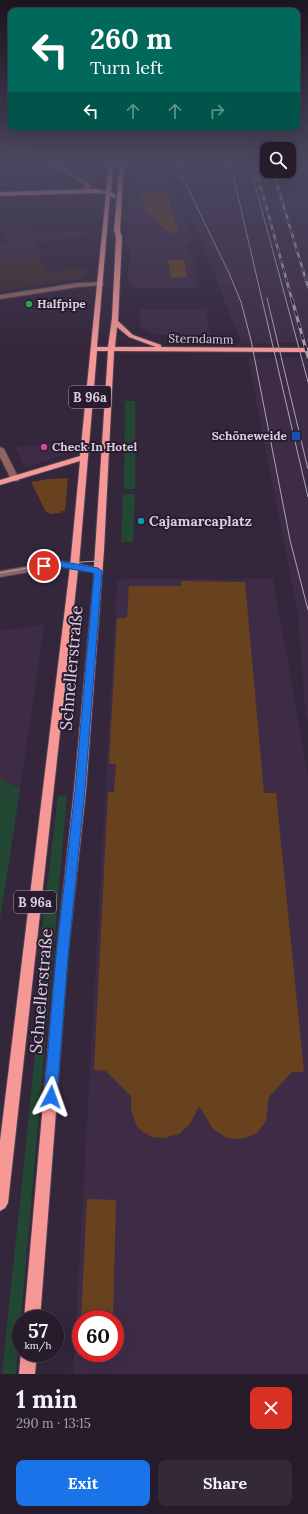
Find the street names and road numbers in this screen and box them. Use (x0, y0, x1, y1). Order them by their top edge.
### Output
street label: Sterndamm (168, 330, 234, 347)
road number: B 96a (69, 386, 111, 408)
street label: Schnellerstraße (55, 605, 87, 731)
road number: B 96a (14, 891, 56, 913)
street label: Schnellerstraße (25, 928, 57, 1054)

